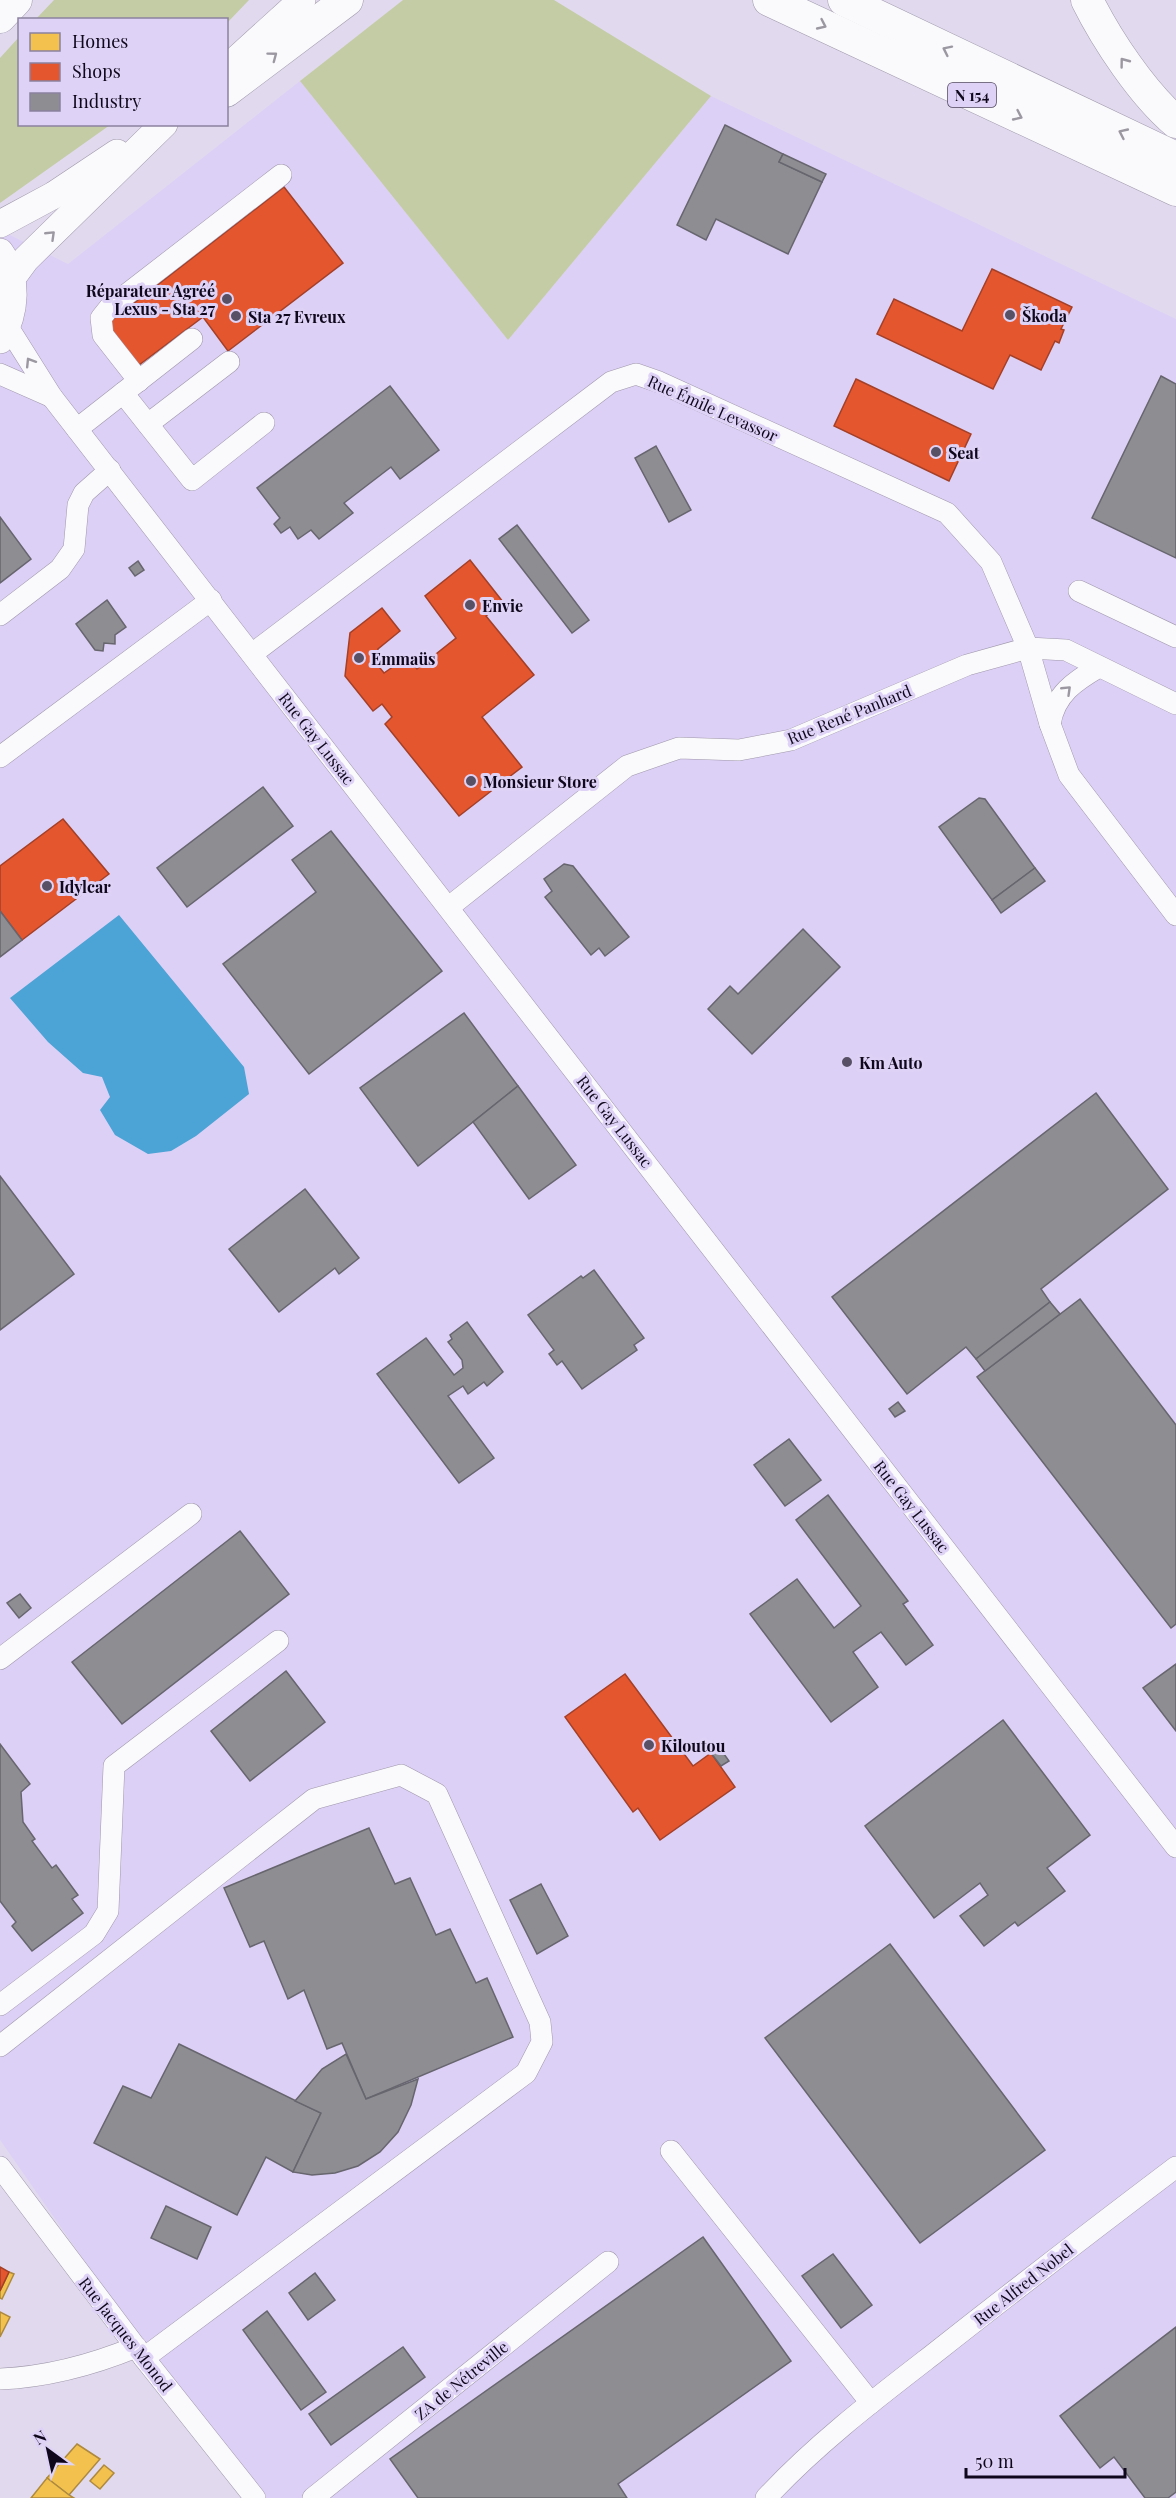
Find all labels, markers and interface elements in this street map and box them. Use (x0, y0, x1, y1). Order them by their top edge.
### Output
one-way arrow (815, 17, 826, 29)
legend (18, 18, 228, 126)
text: Homes (72, 29, 128, 53)
one-way arrow (942, 46, 953, 57)
one-way arrow (267, 52, 278, 63)
one-way arrow (1121, 57, 1132, 68)
text: Shops (72, 59, 121, 83)
road number: N 154 (948, 83, 996, 107)
text: Industry (72, 89, 141, 113)
one-way arrow (1011, 109, 1022, 121)
one-way arrow (1118, 129, 1129, 141)
one-way arrow (45, 231, 55, 242)
place label: Réparateur Agréé Lexus - Sta 27 (86, 280, 216, 319)
marker: Réparateur Agréé Lexus - Sta 27 (220, 292, 234, 306)
place label: Škoda (1022, 305, 1068, 326)
place label: Sta 27 Evreux (248, 306, 346, 327)
marker: Škoda (1003, 308, 1017, 322)
marker: Sta 27 Evreux (229, 309, 243, 323)
one-way arrow (26, 358, 38, 368)
street label: Rue Émile Levassor (645, 370, 781, 446)
place label: Seat (948, 442, 980, 463)
marker: Seat (929, 445, 943, 459)
place label: Envie (482, 595, 523, 616)
marker: Envie (463, 598, 477, 612)
place label: Emmaüs (371, 648, 435, 669)
marker: Emmaüs (352, 651, 366, 665)
street label: Rue René Panhard (784, 680, 914, 748)
one-way arrow (1060, 686, 1070, 697)
street label: Rue Gay Lussac (275, 688, 360, 788)
place label: Monsieur Store (483, 771, 597, 792)
marker: Monsieur Store (464, 774, 478, 788)
place label: Idylcar (59, 876, 111, 897)
marker: Idylcar (40, 879, 54, 893)
place label: Km Auto (859, 1052, 923, 1073)
marker: Km Auto (840, 1055, 854, 1069)
street label: Rue Gay Lussac (573, 1071, 658, 1171)
street label: Rue Gay Lussac (870, 1456, 955, 1556)
place label: Kiloutou (661, 1735, 726, 1756)
marker: Kiloutou (642, 1738, 656, 1752)
street label: Rue Alfred Nobel (969, 2238, 1077, 2329)
street label: Rue Jacques Monod (75, 2272, 177, 2396)
street label: ZA de Nétreville (410, 2336, 512, 2424)
north arrow (18, 2420, 78, 2480)
text: N (29, 2425, 50, 2449)
scale bar (966, 2441, 1125, 2479)
text: 50 m (975, 2449, 1014, 2473)

